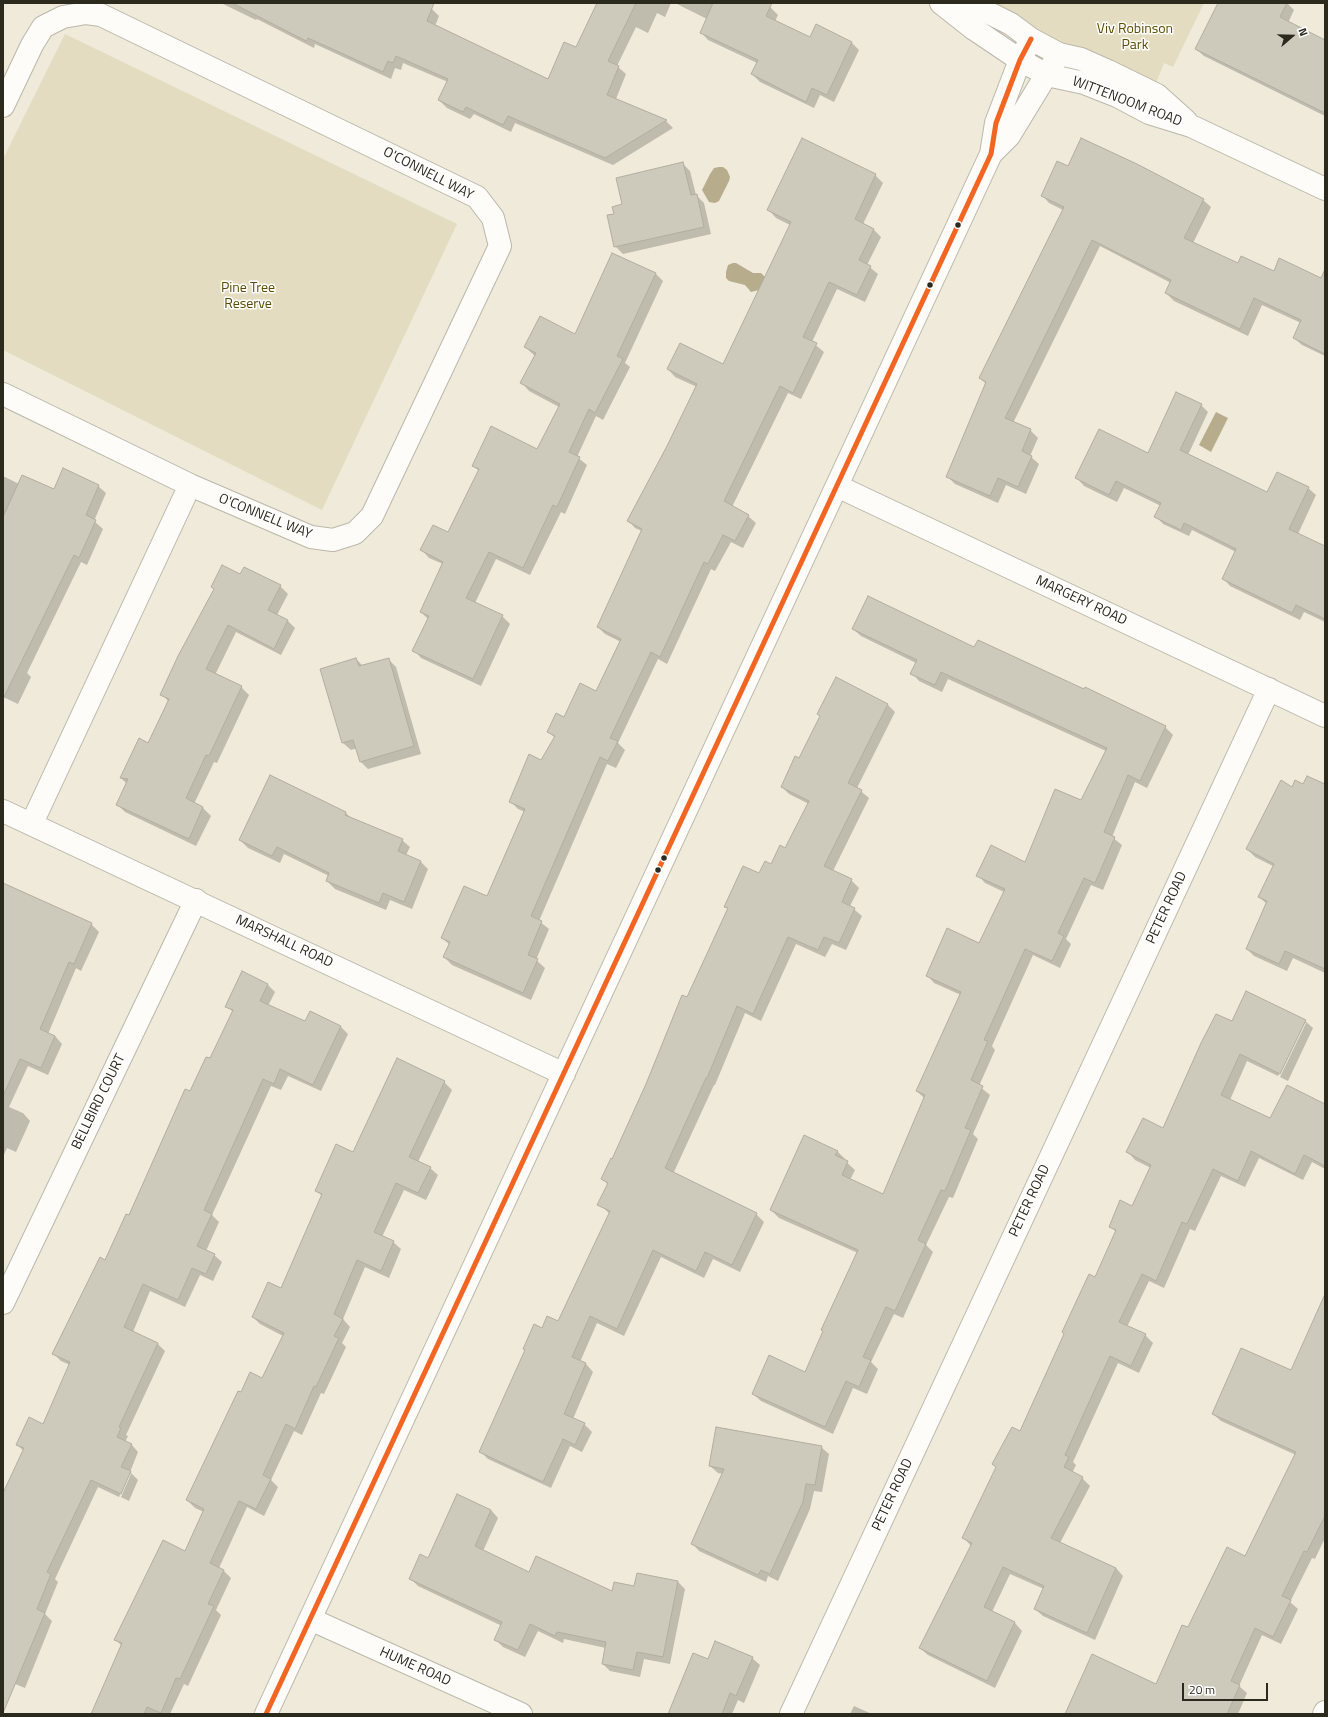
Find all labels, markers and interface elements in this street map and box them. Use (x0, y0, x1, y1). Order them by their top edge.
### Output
north arrow (1272, 16, 1312, 56)
park label: Viv Robinson Park (1097, 22, 1173, 54)
text: N (1294, 26, 1312, 38)
street label: WITTENOOM ROAD (1070, 73, 1184, 131)
street label: O'CONNELL WAY (380, 144, 476, 204)
unlabelled marker (953, 220, 963, 230)
unlabelled marker (925, 280, 935, 290)
park label: Pine Tree Reserve (221, 281, 275, 314)
street label: O'CONNELL WAY (216, 491, 314, 543)
street label: MARGERY ROAD (1033, 572, 1129, 630)
unlabelled marker (659, 853, 669, 863)
unlabelled marker (653, 865, 663, 875)
street label: PETER ROAD (1143, 869, 1191, 947)
street label: MARSHALL ROAD (233, 912, 335, 972)
street label: BELLBIRD COURT (69, 1052, 129, 1152)
street label: PETER ROAD (1006, 1162, 1054, 1240)
street label: PETER ROAD (869, 1456, 917, 1534)
street label: HUME ROAD (377, 1644, 453, 1690)
scale bar (1184, 1675, 1270, 1701)
text: 20 m (1189, 1680, 1215, 1699)

